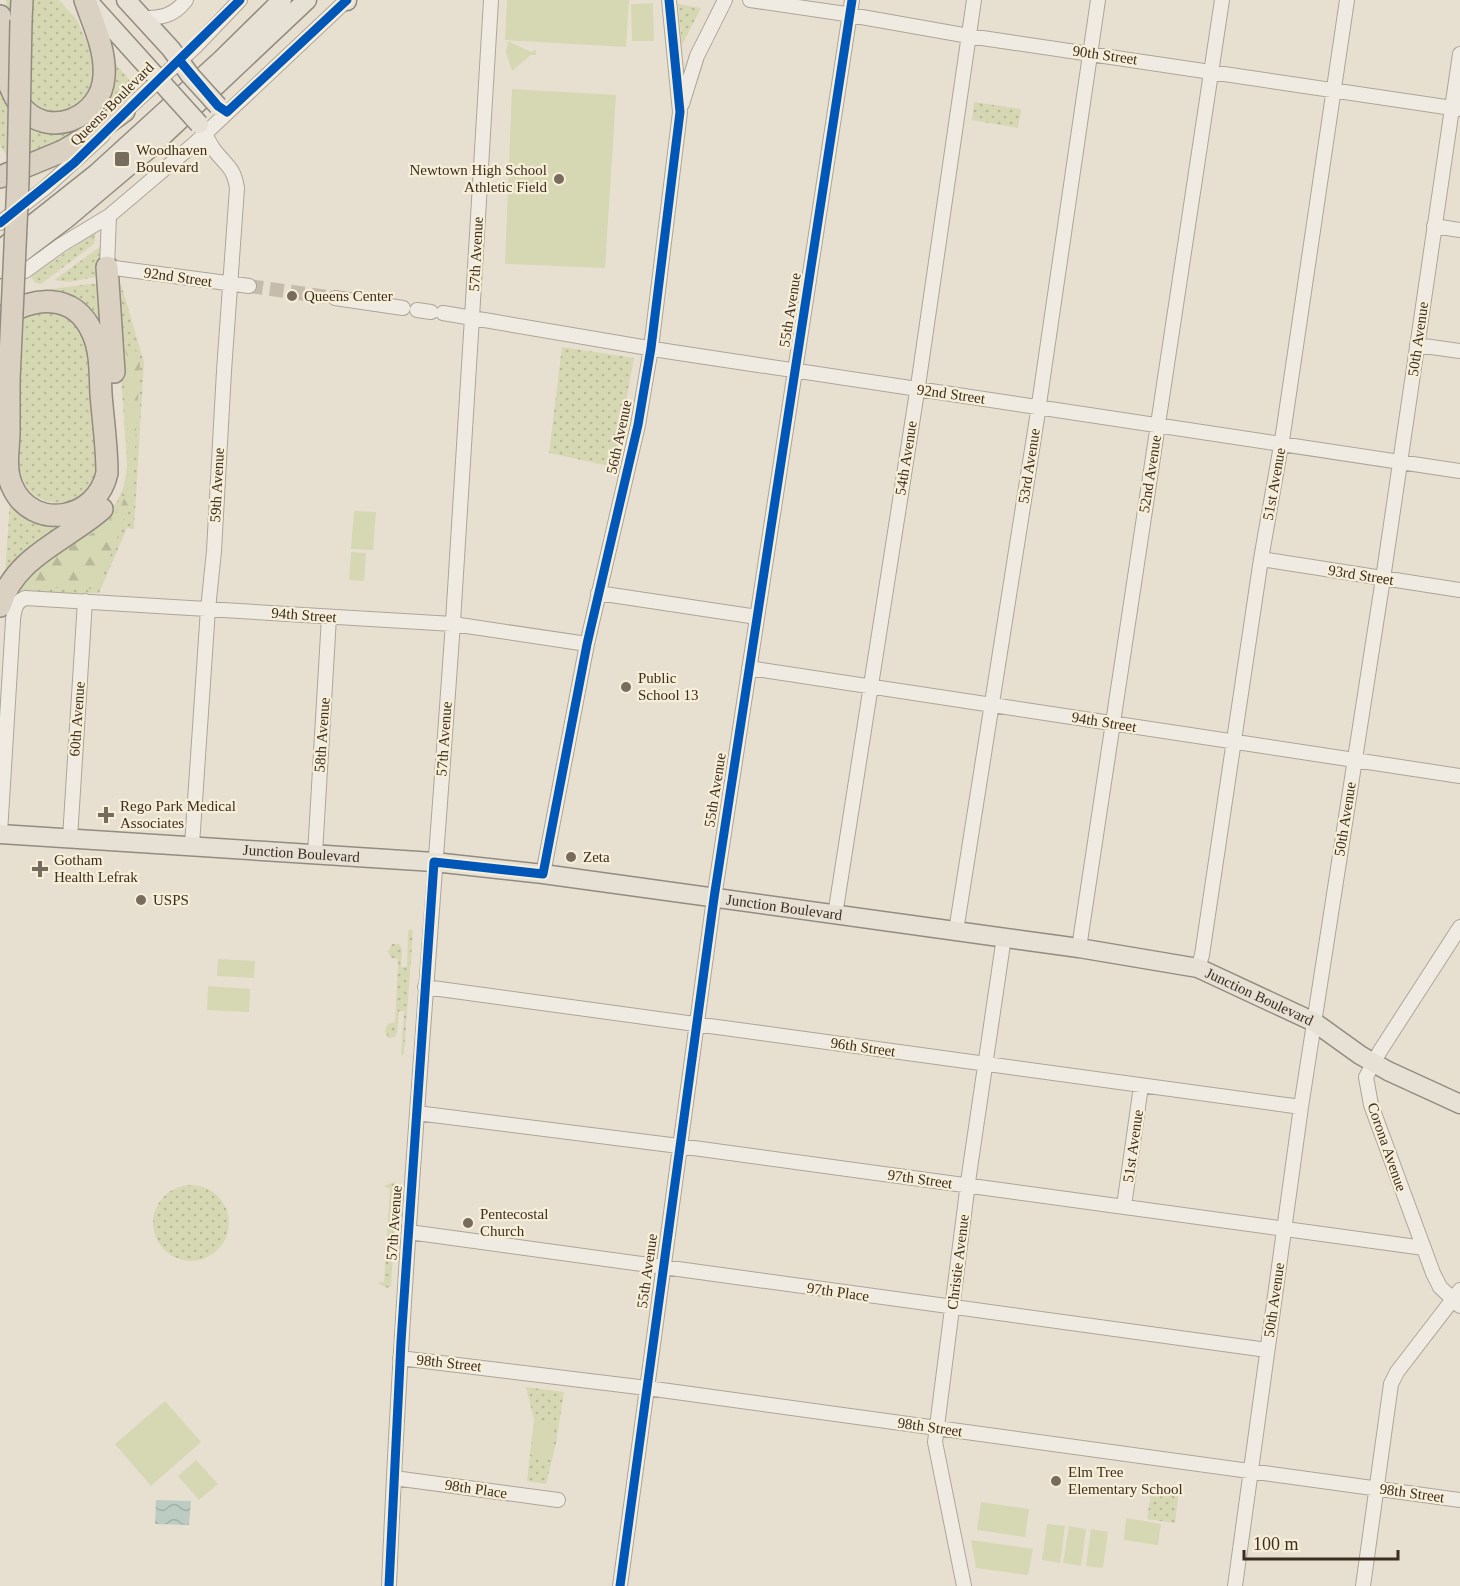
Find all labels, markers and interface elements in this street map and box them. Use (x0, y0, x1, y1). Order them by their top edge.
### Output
street label: 90th Street (1072, 43, 1139, 68)
street label: Queens Boulevard (67, 59, 157, 149)
place label: Woodhaven Boulevard (136, 142, 208, 175)
marker: Woodhaven Boulevard (113, 150, 131, 168)
place label: Newtown High School Athletic Field (410, 162, 547, 195)
marker: Newtown High School Athletic Field (552, 172, 566, 186)
street label: 57th Avenue (466, 216, 486, 292)
street label: 92nd Street (143, 264, 214, 290)
street label: 55th Avenue (776, 271, 804, 348)
place label: Queens Center (304, 288, 393, 304)
marker: Queens Center (285, 289, 299, 303)
street label: 50th Avenue (1405, 300, 1431, 377)
street label: 92nd Street (916, 381, 987, 407)
street label: 56th Avenue (603, 398, 635, 475)
street label: 54th Avenue (892, 419, 920, 496)
street label: 53rd Avenue (1015, 427, 1043, 505)
street label: 52nd Avenue (1136, 434, 1164, 514)
street label: 51st Avenue (1260, 446, 1288, 522)
street label: 59th Avenue (207, 447, 227, 523)
street label: 93rd Street (1327, 562, 1396, 588)
street label: 94th Street (271, 605, 338, 625)
place label: Public School 13 (638, 670, 698, 703)
marker: Public School 13 (619, 680, 633, 694)
street label: 60th Avenue (66, 681, 88, 757)
street label: 58th Avenue (311, 697, 333, 773)
street label: 57th Avenue (433, 701, 455, 777)
street label: 94th Street (1070, 709, 1138, 735)
street label: 55th Avenue (701, 751, 729, 828)
street label: 50th Avenue (1331, 780, 1359, 857)
place label: Rego Park Medical Associates (120, 798, 236, 831)
marker: Rego Park Medical Associates (97, 806, 115, 824)
street label: Junction Boulevard (242, 842, 361, 865)
place label: Zeta (583, 849, 610, 865)
marker: Zeta (564, 850, 578, 864)
place label: Gotham Health Lefrak (54, 852, 138, 885)
marker: Gotham Health Lefrak (31, 860, 49, 878)
street label: Junction Boulevard (725, 891, 844, 923)
place label: USPS (153, 892, 189, 908)
marker: USPS (134, 893, 148, 907)
street label: Junction Boulevard (1203, 965, 1316, 1029)
street label: 96th Street (830, 1035, 897, 1060)
street label: Corona Avenue (1364, 1101, 1410, 1194)
street label: 51st Avenue (1120, 1108, 1146, 1183)
street label: 97th Street (887, 1167, 954, 1192)
street label: 57th Avenue (383, 1185, 405, 1261)
place label: Pentecostal Church (480, 1206, 548, 1239)
street label: Christie Avenue (944, 1213, 972, 1311)
marker: Pentecostal Church (461, 1216, 475, 1230)
street label: 55th Avenue (634, 1232, 660, 1309)
street label: 50th Avenue (1261, 1261, 1287, 1338)
street label: 97th Place (806, 1280, 871, 1304)
street label: 98th Street (416, 1352, 483, 1374)
street label: 98th Street (897, 1415, 964, 1440)
place label: Elm Tree Elementary School (1068, 1464, 1183, 1497)
marker: Elm Tree Elementary School (1049, 1474, 1063, 1488)
street label: 98th Place (444, 1477, 509, 1501)
street label: 98th Street (1379, 1481, 1446, 1506)
scale bar (1244, 1523, 1398, 1561)
text: 100 m (1253, 1534, 1299, 1554)

